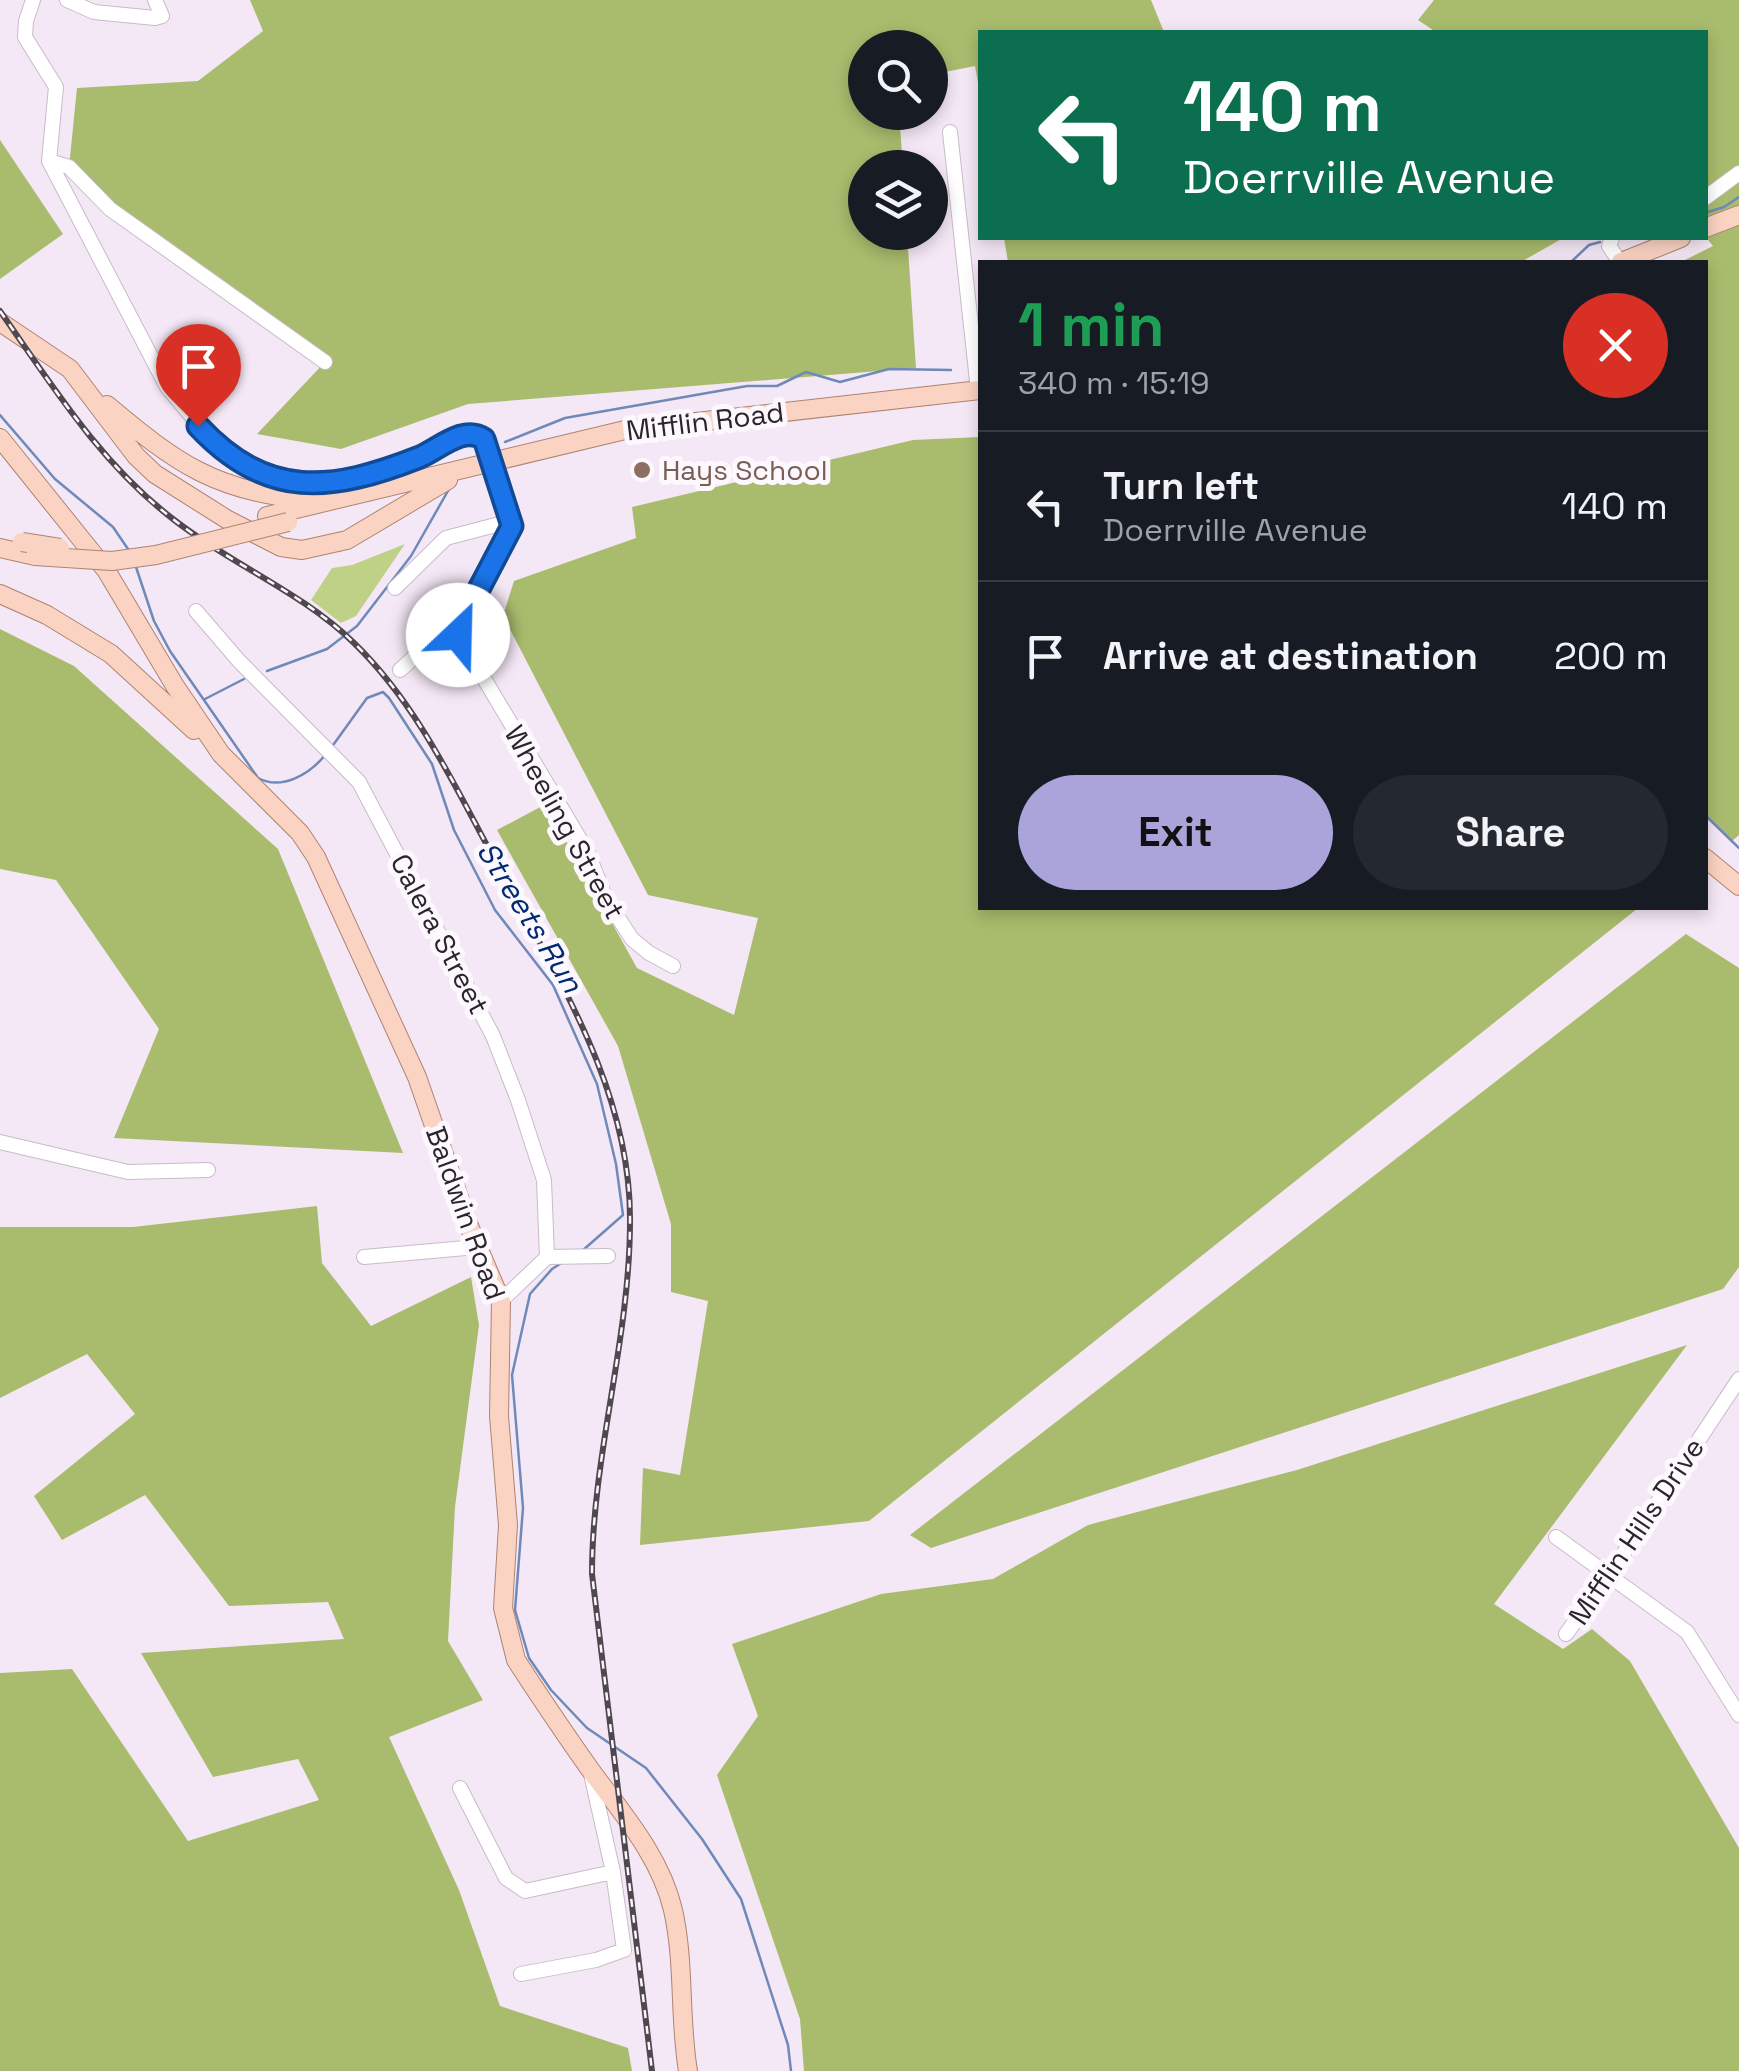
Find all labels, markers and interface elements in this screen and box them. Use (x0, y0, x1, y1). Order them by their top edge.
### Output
map controls (848, 30, 948, 250)
button: search (848, 30, 948, 130)
text: 140 m (1183, 62, 1382, 151)
icon: left (1018, 70, 1148, 200)
text: Doerrville Avenue (1183, 149, 1555, 206)
button: layers (848, 150, 948, 250)
text: 1 min (1018, 287, 1165, 364)
button: close (1563, 293, 1668, 398)
pin (156, 324, 241, 427)
icon: arrive (171, 339, 226, 394)
text: 340 m · 15:19 (1018, 363, 1210, 403)
street label: Mifflin Road (624, 393, 786, 449)
place label: Hays School (662, 452, 828, 488)
marker: Hays School (631, 459, 653, 481)
text: Turn left (1103, 462, 1259, 510)
icon: left (1018, 479, 1073, 534)
text: 140 m (1562, 482, 1668, 530)
text: Doerrville Avenue (1103, 510, 1368, 550)
position arrow (406, 583, 510, 687)
icon: arrive (1018, 629, 1073, 684)
text: Arrive at destination (1103, 632, 1478, 680)
text: 200 m (1554, 632, 1668, 680)
street label: Wheeling Street (497, 719, 633, 925)
button: Exit (1018, 775, 1333, 890)
button: Share (1353, 775, 1668, 890)
water label: Streets Run (468, 834, 592, 1000)
street label: Calera Street (383, 848, 497, 1020)
street label: Baldwin Road (418, 1121, 514, 1305)
street label: Mifflin Hills Drive (1560, 1431, 1712, 1631)

